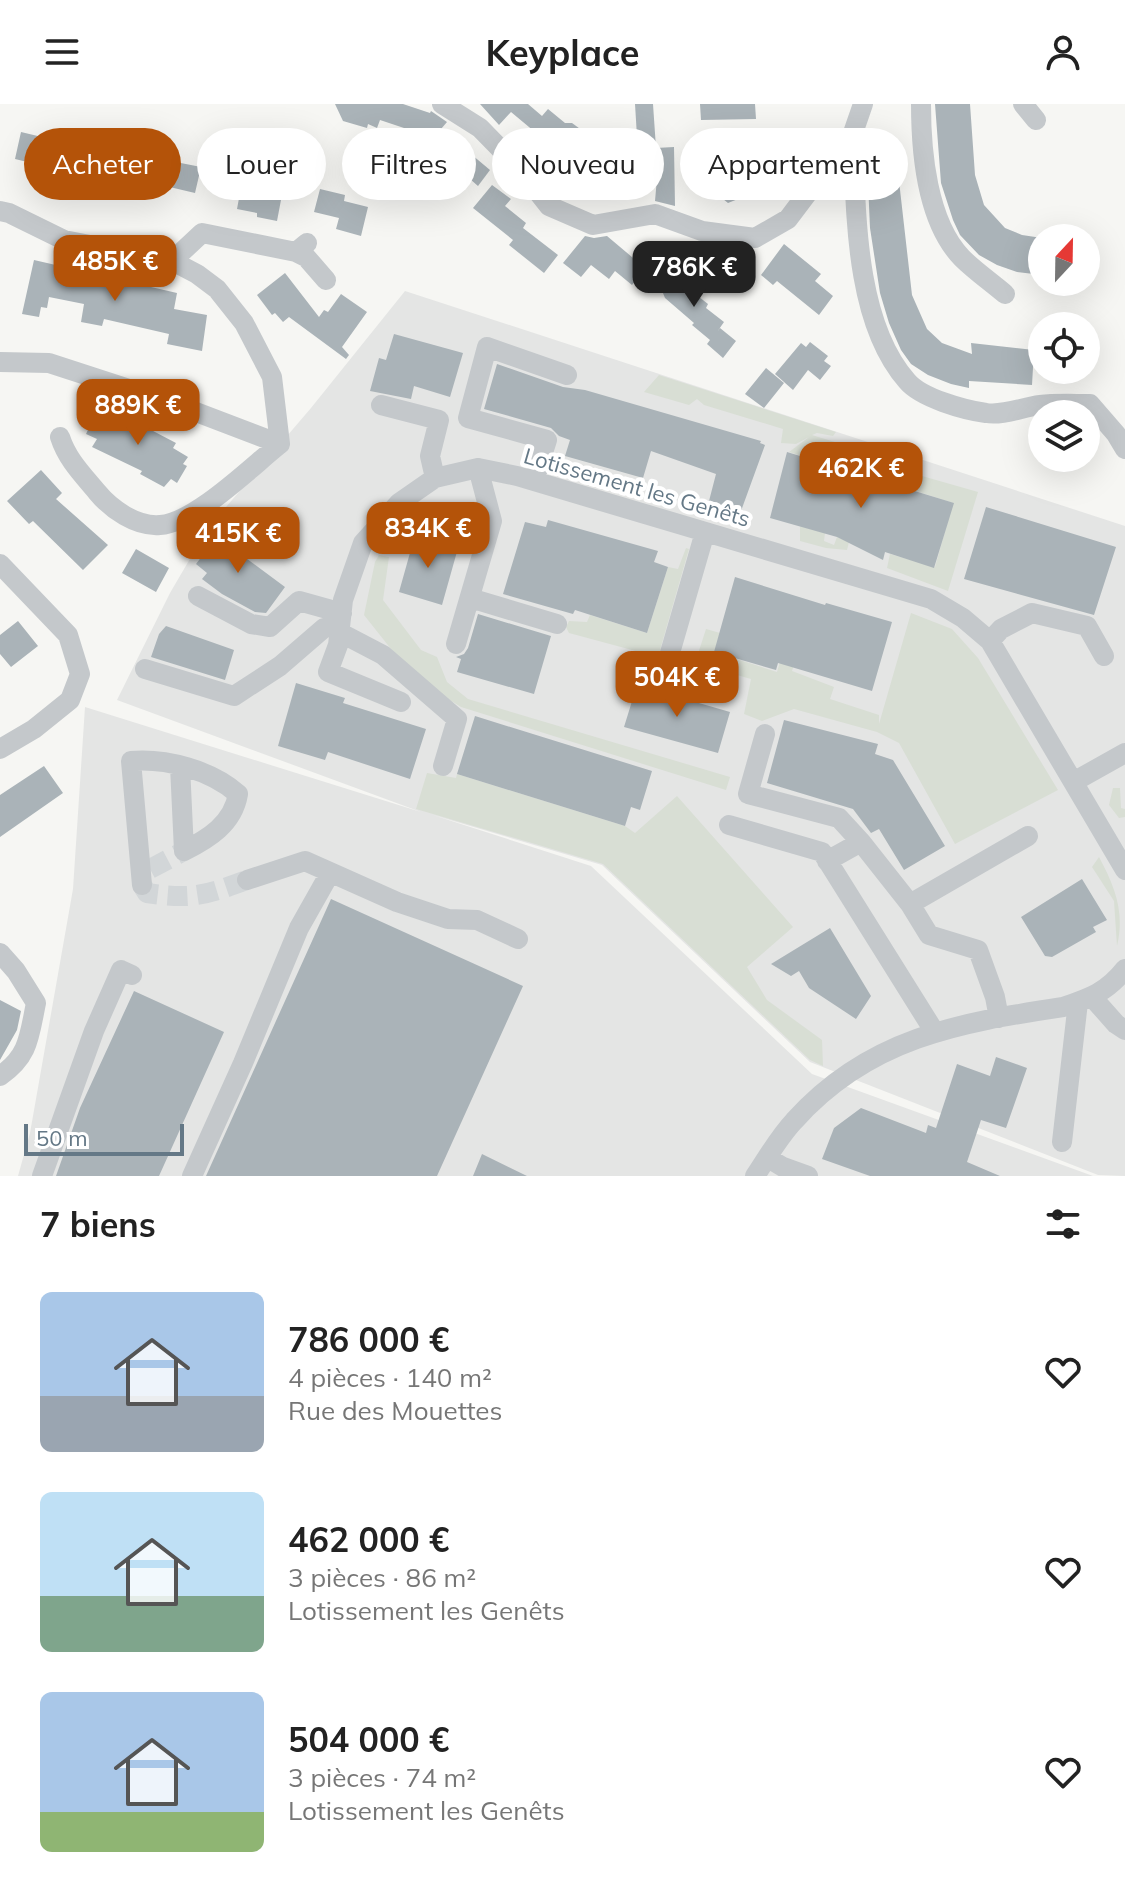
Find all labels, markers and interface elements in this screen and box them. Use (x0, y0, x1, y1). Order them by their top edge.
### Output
icon: menu (40, 30, 84, 74)
text: Keyplace (485, 30, 640, 75)
icon: person (1041, 30, 1085, 74)
chip: Acheter (24, 128, 181, 200)
chip: Louer (197, 128, 326, 200)
chip: Filtres (342, 128, 476, 200)
chip: Nouveau (492, 128, 664, 200)
chip: Appartement (680, 128, 908, 200)
north arrow (1028, 224, 1100, 296)
map controls (1028, 224, 1100, 472)
pin: 485K € (50, 235, 180, 303)
pin: 786K € (629, 241, 759, 309)
text: 485K € (72, 244, 158, 277)
text: 786K € (651, 250, 737, 283)
button: locate (1028, 312, 1100, 384)
pin: 889K € (73, 379, 203, 447)
text: 889K € (95, 388, 181, 421)
button: layers (1028, 400, 1100, 472)
street label: Lotissement les Genêts (521, 441, 753, 533)
pin: 462K € (796, 442, 926, 510)
text: 462K € (818, 451, 904, 484)
pin: 834K € (363, 502, 493, 570)
pin: 415K € (173, 507, 303, 575)
text: 834K € (385, 511, 471, 544)
text: 415K € (195, 516, 281, 549)
pin: 504K € (612, 651, 742, 719)
text: 504K € (634, 660, 720, 693)
scale bar (24, 1120, 184, 1156)
text: 50 m (36, 1124, 87, 1152)
icon: filters (1041, 1202, 1085, 1246)
text: 7 biens (40, 1203, 156, 1246)
text: 786 000 € (288, 1318, 449, 1361)
icon: home (104, 1324, 200, 1420)
icon: heart (1041, 1350, 1085, 1394)
text: 4 pièces · 140 m² (288, 1361, 492, 1394)
text: Rue des Mouettes (288, 1394, 502, 1427)
text: 462 000 € (288, 1518, 449, 1561)
icon: home (104, 1524, 200, 1620)
icon: heart (1041, 1550, 1085, 1594)
text: 3 pièces · 86 m² (288, 1561, 476, 1594)
text: Lotissement les Genêts (288, 1594, 565, 1627)
text: 504 000 € (288, 1718, 449, 1761)
icon: home (104, 1724, 200, 1820)
icon: heart (1041, 1750, 1085, 1794)
text: 3 pièces · 74 m² (288, 1761, 476, 1794)
text: Lotissement les Genêts (288, 1794, 565, 1827)

